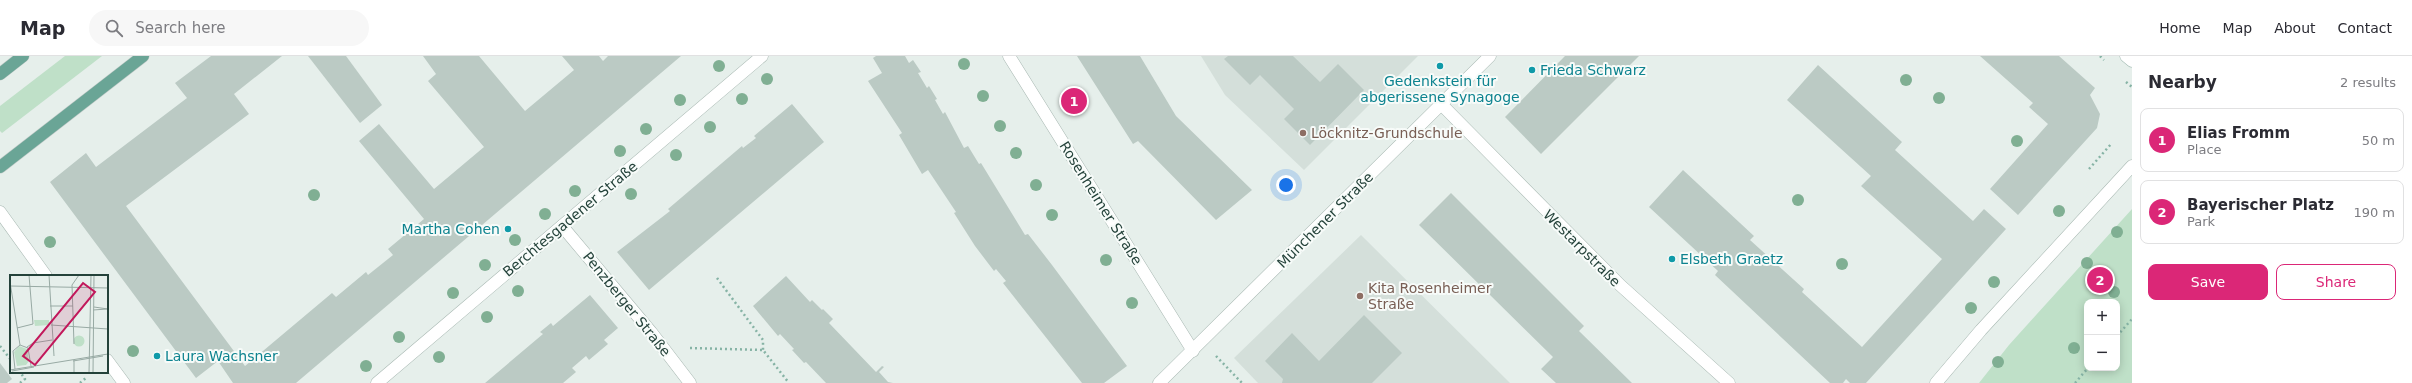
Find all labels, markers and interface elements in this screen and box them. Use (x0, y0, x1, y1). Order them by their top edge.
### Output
search box (89, 10, 369, 46)
text: Map (20, 17, 65, 39)
icon: search (103, 17, 125, 39)
text: Search here (135, 19, 225, 37)
text: Home (2159, 20, 2201, 36)
text: Map (2223, 20, 2252, 36)
text: About (2274, 20, 2316, 36)
text: Contact (2338, 20, 2392, 36)
marker: Gedenkstein für abgerissene Synagoge (1435, 61, 1445, 71)
place label: Frieda Schwarz (1540, 62, 1646, 78)
marker: Frieda Schwarz (1527, 65, 1537, 75)
text: Nearby (2148, 72, 2217, 92)
place label: Gedenkstein für abgerissene Synagoge (1360, 73, 1520, 105)
text: 2 results (2340, 75, 2396, 90)
pin: 1 (1061, 86, 1087, 116)
text: Elias Fromm (2187, 124, 2290, 142)
place label: Löcknitz-Grundschule (1311, 125, 1463, 141)
marker: Löcknitz-Grundschule (1298, 128, 1308, 138)
text: 1 (2157, 133, 2167, 148)
text: 50 m (2362, 133, 2395, 148)
street label: Rosenheimer Straße (1056, 138, 1146, 268)
text: Place (2187, 142, 2222, 157)
street label: Berchtesgadener Straße (500, 158, 640, 280)
street label: Münchener Straße (1274, 169, 1376, 271)
your location (1276, 175, 1296, 195)
text: Bayerischer Platz (2187, 196, 2334, 214)
text: 2 (2157, 205, 2167, 220)
text: 190 m (2353, 205, 2395, 220)
street label: Westarpstraße (1540, 206, 1624, 290)
text: Park (2187, 214, 2215, 229)
place label: Martha Cohen (401, 221, 500, 237)
marker: Martha Cohen (503, 224, 513, 234)
street label: Penzberger Straße (580, 249, 674, 359)
place label: Elsbeth Graetz (1680, 251, 1783, 267)
marker: Elsbeth Graetz (1667, 254, 1677, 264)
button: Save (2148, 264, 2268, 300)
button: Share (2276, 264, 2396, 300)
pin: 2 (2087, 265, 2113, 295)
inset map (10, 275, 108, 373)
place label: Kita Rosenheimer Straße (1368, 280, 1492, 312)
marker: Kita Rosenheimer Straße (1355, 291, 1365, 301)
map controls (2084, 299, 2120, 371)
button: + (2084, 299, 2120, 335)
button: − (2084, 335, 2120, 371)
place label: Laura Wachsner (165, 348, 278, 364)
marker: Laura Wachsner (152, 351, 162, 361)

